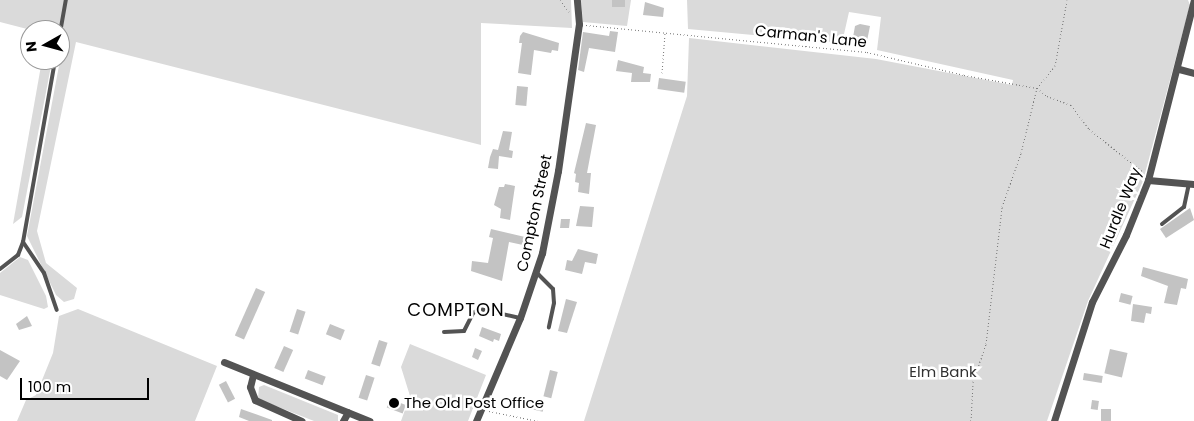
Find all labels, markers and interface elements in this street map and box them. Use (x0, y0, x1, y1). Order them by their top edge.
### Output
north arrow (20, 20, 70, 70)
street label: Carman's Lane (754, 21, 868, 51)
text: N (21, 40, 42, 53)
street label: Compton Street (513, 153, 555, 273)
street label: Hurdle Way (1096, 165, 1144, 251)
district label: COMPTON (406, 299, 506, 321)
park label: Elm Bank (909, 363, 977, 381)
scale bar (22, 368, 151, 400)
text: 100 m (28, 376, 71, 397)
place label: The Old Post Office (404, 394, 544, 412)
marker: The Old Post Office (388, 397, 400, 409)

